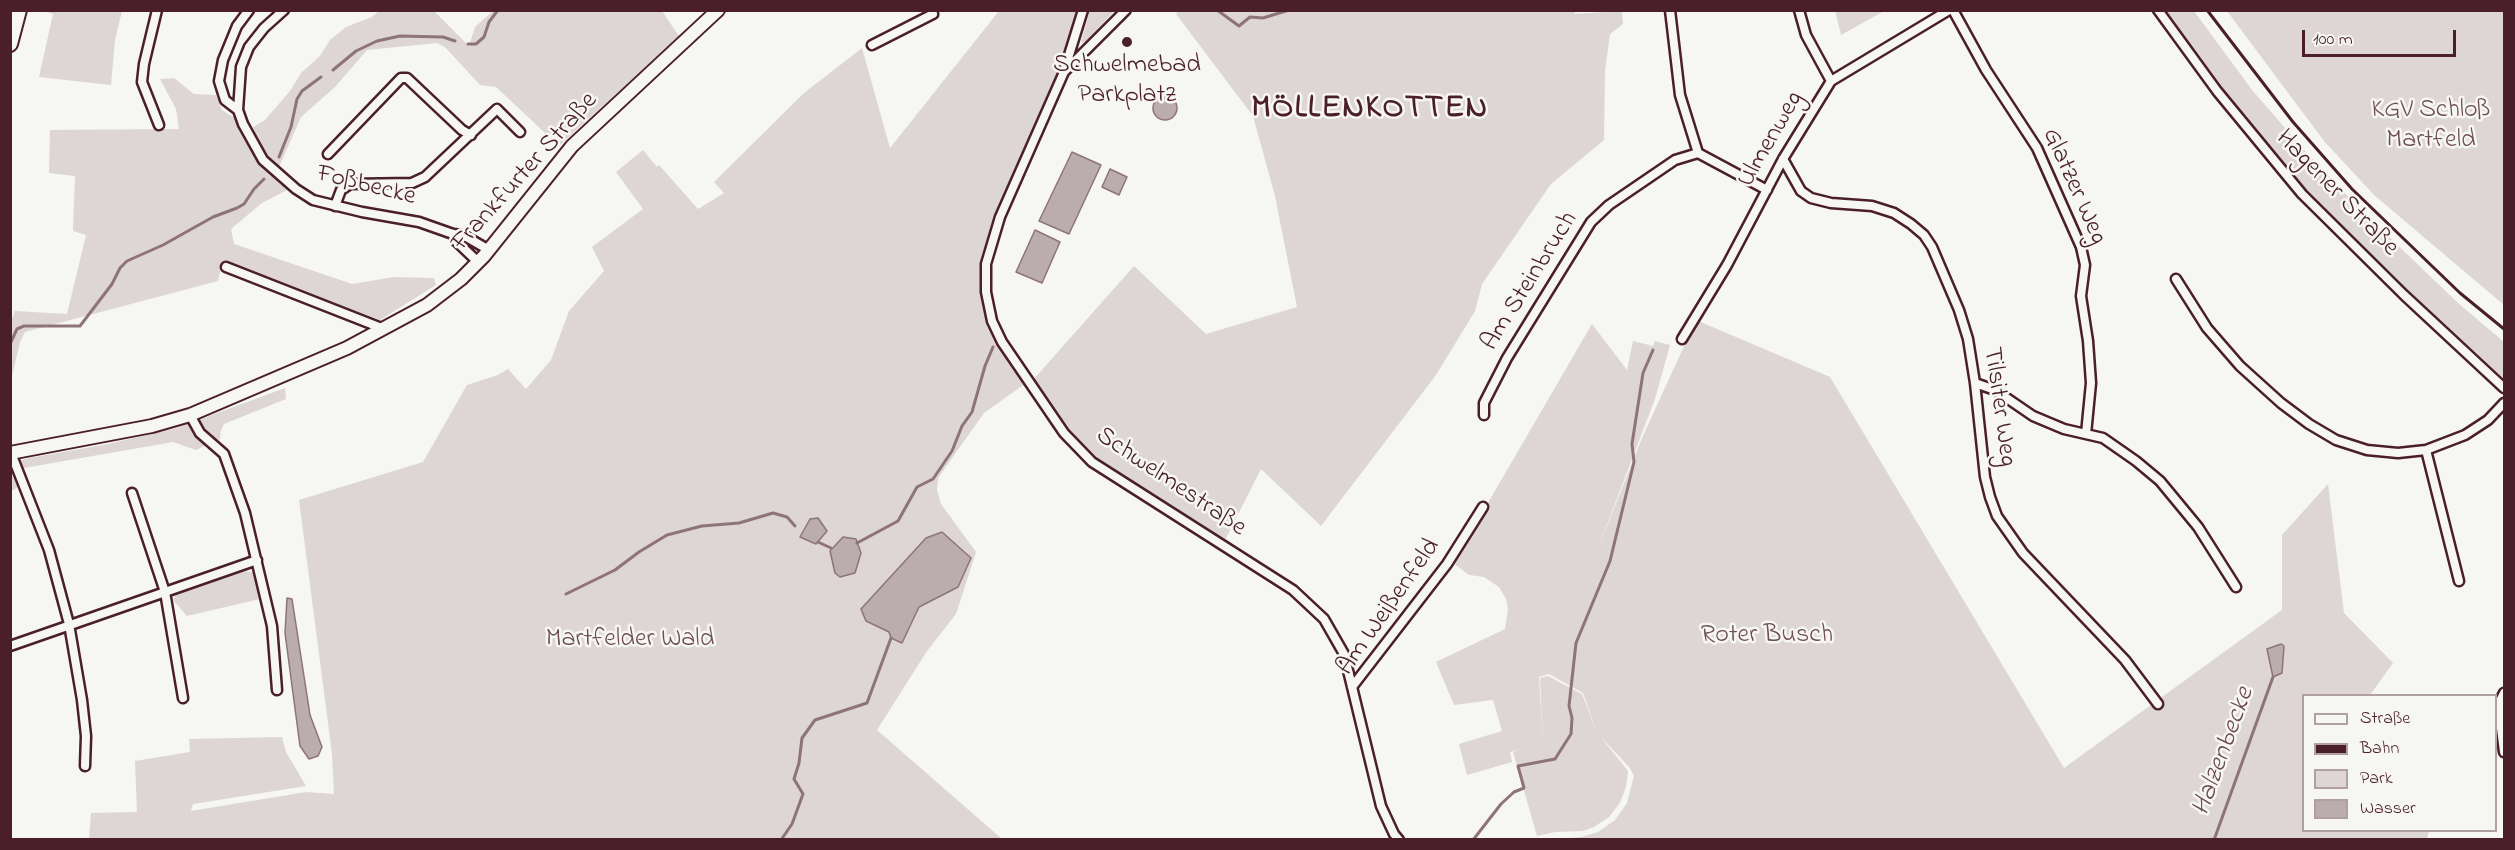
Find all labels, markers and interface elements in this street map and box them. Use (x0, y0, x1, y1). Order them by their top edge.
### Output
scale bar (2305, 18, 2460, 56)
text: 100 m (2313, 27, 2353, 53)
marker: Schwelmebad Parkplatz (1120, 35, 1134, 49)
place label: Schwelmebad Parkplatz (1053, 51, 1201, 112)
street label: Ulmenweg (1732, 86, 1812, 194)
street label: Frankfurter Straße (446, 87, 606, 259)
district label: MÖLLENKOTTEN (1251, 92, 1489, 130)
park label: KGV Schloß Martfeld (2372, 96, 2490, 158)
street label: Glatzer Weg (2034, 124, 2112, 250)
street label: Hagener Straße (2268, 124, 2404, 264)
street label: Foßbecke (313, 160, 419, 214)
street label: Am Steinbruch (1476, 207, 1586, 357)
street label: Tilsiter Weg (1974, 345, 2022, 469)
street label: Schwelmestraße (1089, 421, 1251, 545)
street label: Am Weißenfeld (1331, 534, 1449, 682)
park label: Roter Busch (1701, 621, 1833, 653)
park label: Martfelder Wald (546, 625, 714, 657)
water label: Halzenbecke (2187, 684, 2263, 820)
legend (2302, 694, 2497, 832)
text: Straße (2360, 706, 2410, 732)
text: Bahn (2360, 736, 2399, 762)
text: Park (2360, 766, 2393, 792)
text: Wasser (2360, 796, 2416, 822)

